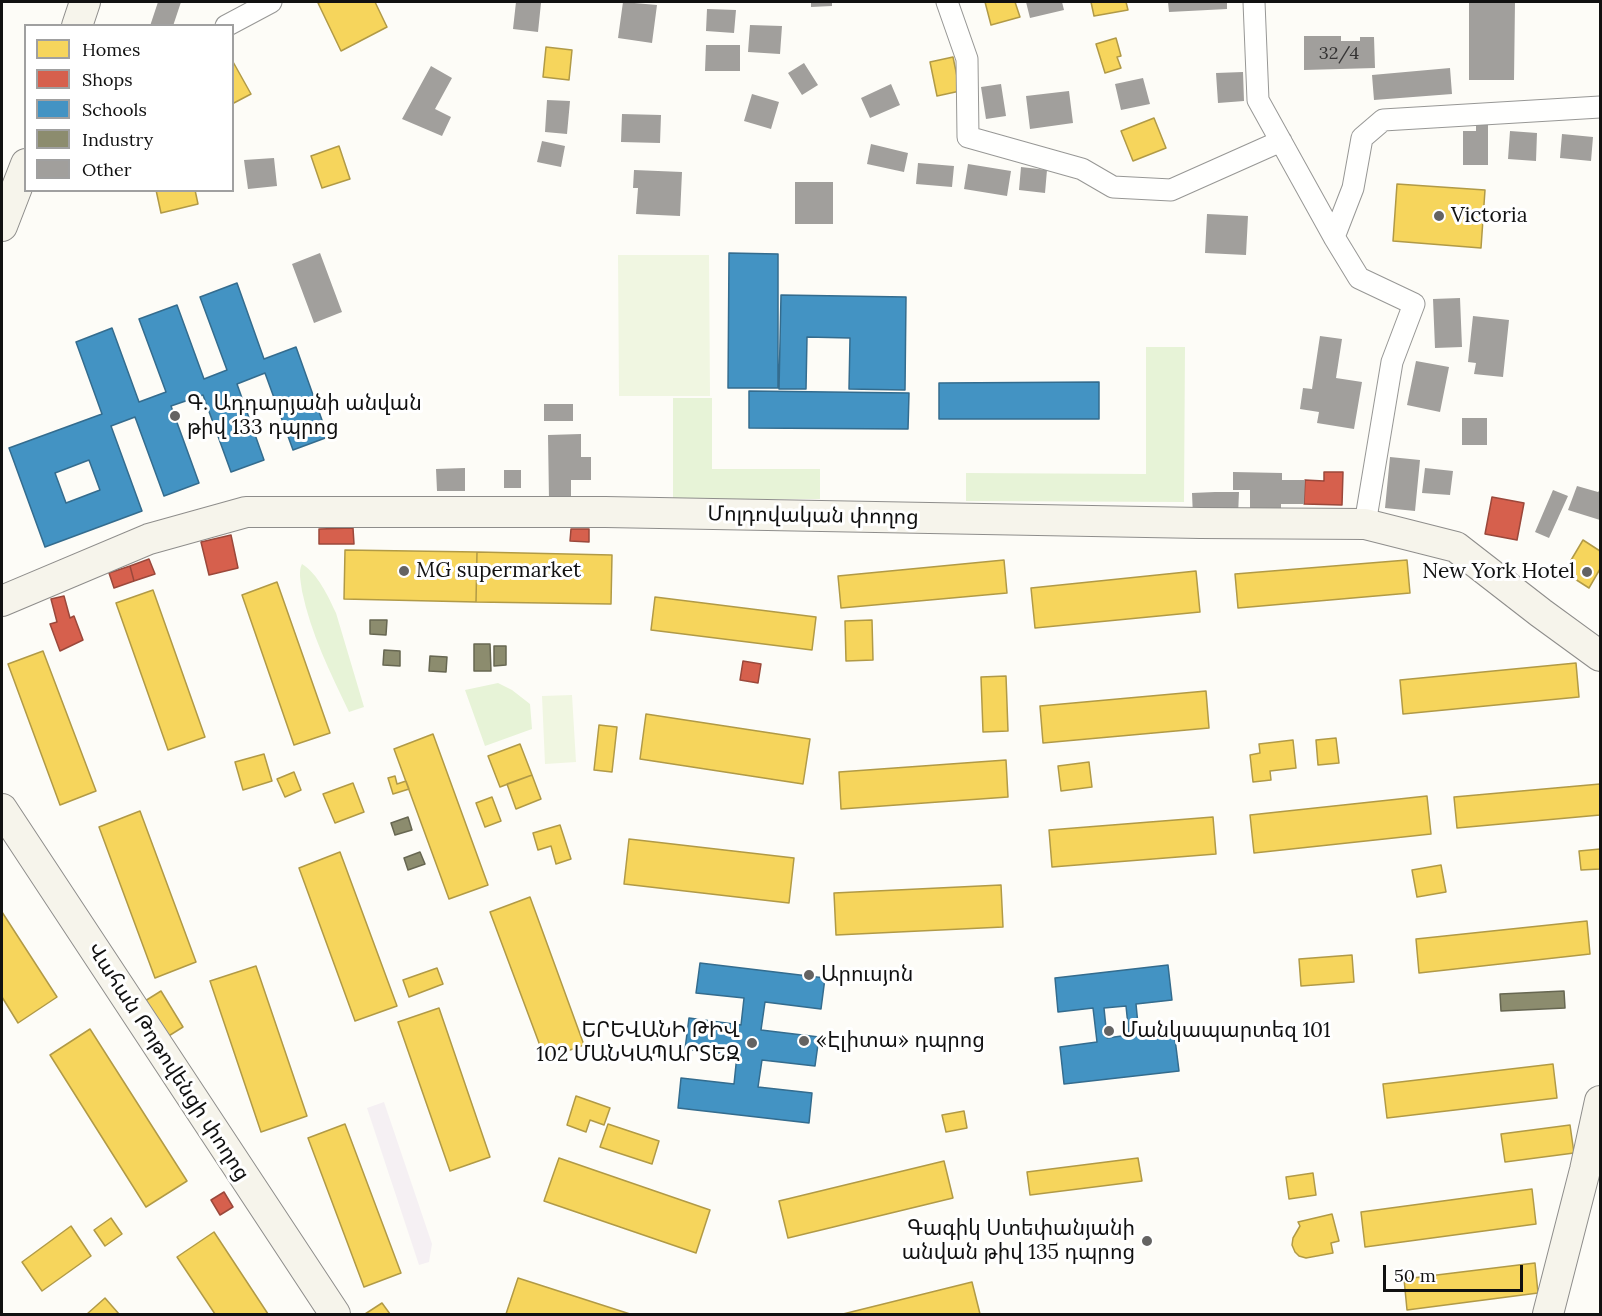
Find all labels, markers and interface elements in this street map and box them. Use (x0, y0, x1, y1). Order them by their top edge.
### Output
legend (24, 24, 234, 192)
text: Homes (82, 38, 140, 61)
house number: 32/4 (1319, 43, 1359, 65)
text: Shops (82, 68, 133, 91)
text: Schools (82, 98, 147, 121)
text: Industry (82, 128, 153, 151)
text: Other (82, 158, 132, 181)
place label: Victoria (1451, 203, 1528, 229)
marker: Victoria (1432, 209, 1446, 223)
place label: Գ. Ադդարյանի անվան թիվ 133 դպրոց (187, 391, 422, 441)
marker: Գ. Ադդարյանի անվան թիվ 133 դպրոց (168, 409, 182, 423)
street label: Մոլդովական փողոց (707, 502, 919, 530)
place label: MG supermarket (416, 558, 581, 584)
place label: New York Hotel (1422, 559, 1575, 585)
marker: MG supermarket (397, 564, 411, 578)
marker: New York Hotel (1580, 565, 1594, 579)
street label: Վահան Թոթովենցի փողոց (82, 938, 254, 1186)
place label: Արուսյոն (821, 962, 913, 988)
marker: Արուսյոն (802, 968, 816, 982)
place label: ԵՐԵՎԱՆԻ ԹԻՎ 102 ՄԱՆԿԱՊԱՐՏԵԶ (536, 1018, 740, 1068)
place label: Մանկապարտեզ 101 (1121, 1018, 1331, 1044)
marker: Մանկապարտեզ 101 (1102, 1024, 1116, 1038)
place label: «Էլիտա» դպրոց (816, 1028, 985, 1054)
marker: «Էլիտա» դպրոց (797, 1034, 811, 1048)
marker: ԵՐԵՎԱՆԻ ԹԻՎ 102 ՄԱՆԿԱՊԱՐՏԵԶ (745, 1036, 759, 1050)
place label: Գագիկ Ստեփանյանի անվան թիվ 135 դպրոց (902, 1216, 1135, 1266)
marker: Գագիկ Ստեփանյանի անվան թիվ 135 դպրոց (1140, 1234, 1154, 1248)
scale bar (1386, 1253, 1526, 1291)
text: 50 m (1394, 1264, 1436, 1287)

